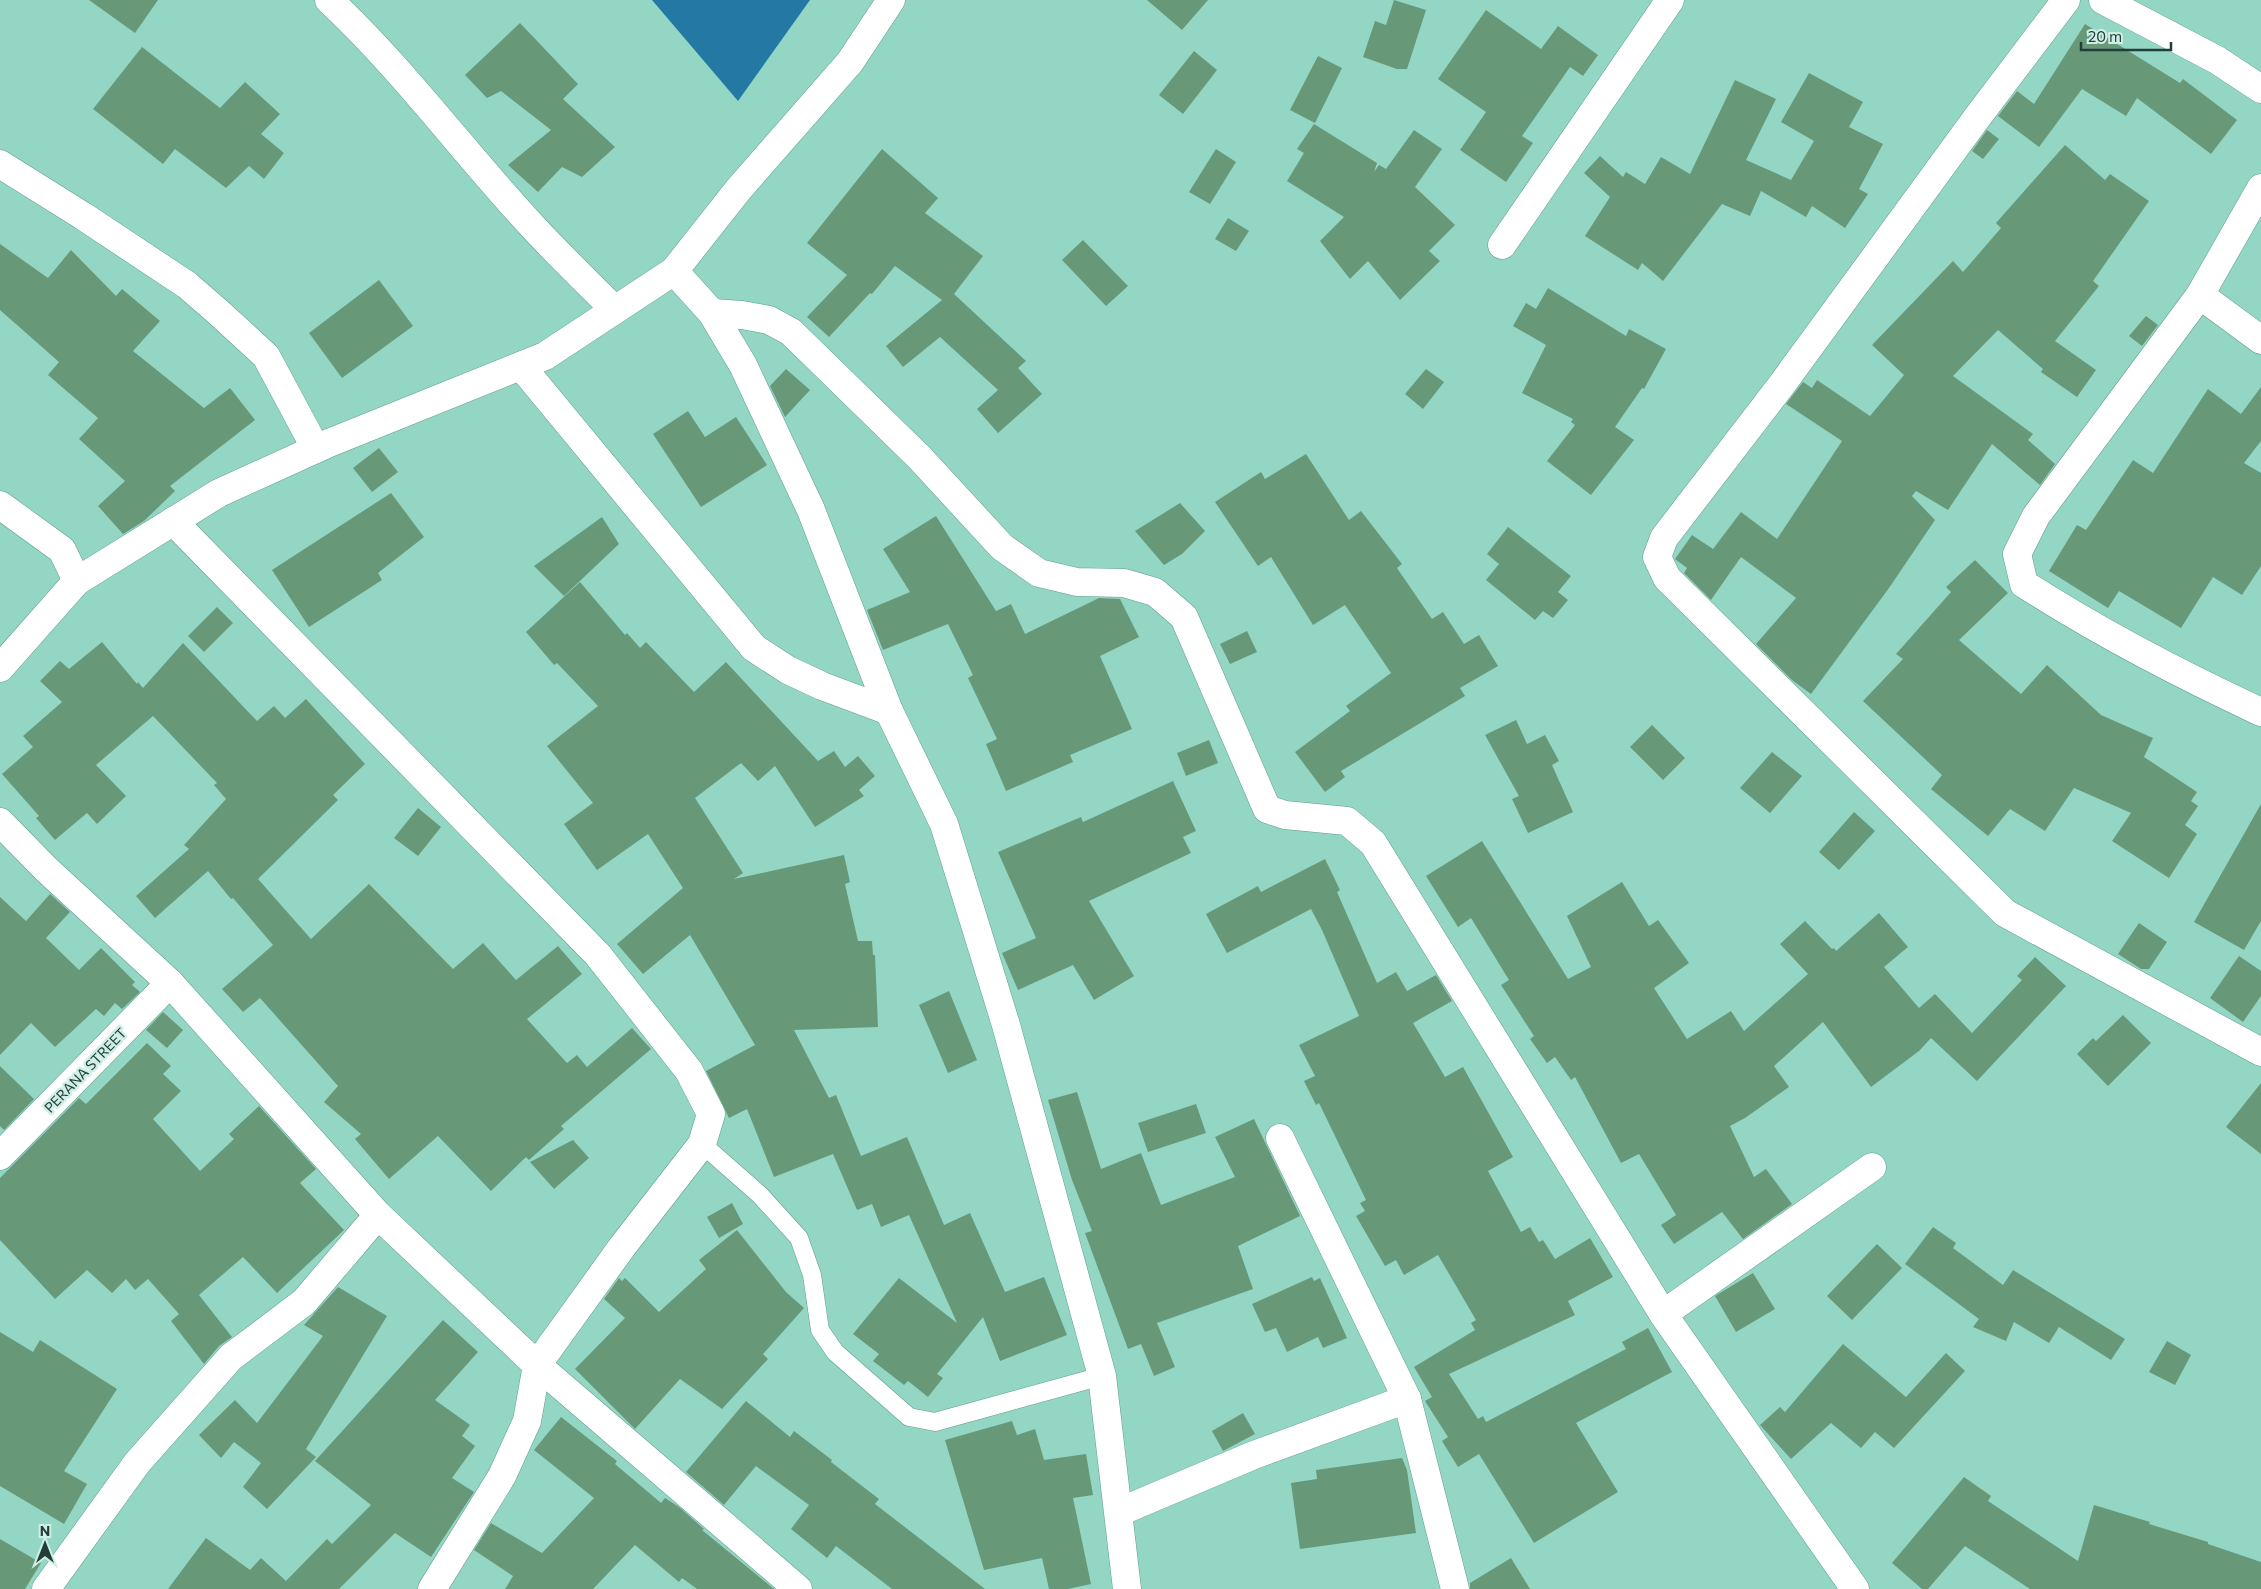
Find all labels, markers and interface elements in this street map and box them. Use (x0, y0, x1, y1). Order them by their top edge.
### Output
scale bar (2081, 20, 2171, 52)
text: 20 m (2088, 27, 2122, 45)
street label: PERANA STREET (40, 1024, 130, 1116)
north arrow (20, 1519, 70, 1569)
text: N (40, 1522, 50, 1539)

